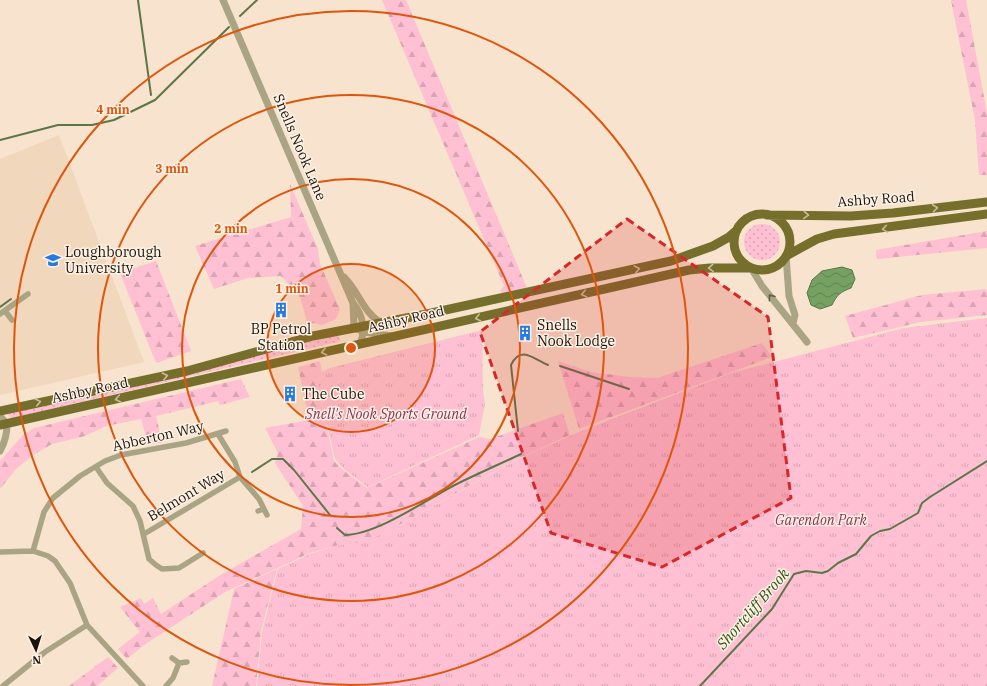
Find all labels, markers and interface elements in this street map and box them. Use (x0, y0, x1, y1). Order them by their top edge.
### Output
street label: Snells Nook Lane (269, 91, 331, 203)
text: 4 min (96, 102, 130, 117)
text: 3 min (155, 161, 189, 176)
street label: Ashby Road (837, 187, 916, 211)
one-way arrow (932, 204, 938, 213)
one-way arrow (803, 211, 809, 220)
text: 2 min (214, 221, 248, 236)
one-way arrow (882, 224, 888, 233)
place label: Loughborough University (65, 243, 162, 277)
school or university icon: Loughborough University (44, 251, 62, 269)
one-way arrow (708, 263, 714, 272)
one-way arrow (634, 265, 640, 273)
text: 1 min (275, 281, 309, 296)
one-way arrow (581, 289, 587, 297)
one-way arrow (768, 294, 775, 301)
building icon: BP Petrol Station (272, 301, 290, 319)
street label: Ashby Road (366, 301, 446, 337)
one-way arrow (475, 313, 482, 321)
place label: Snells Nook Lodge (537, 316, 615, 350)
place label: BP Petrol Station (251, 320, 311, 354)
building icon: Snells Nook Lodge (516, 324, 534, 342)
centre of rings (344, 341, 358, 355)
one-way arrow (321, 347, 328, 356)
one-way arrow (162, 372, 168, 380)
street label: Ashby Road (50, 373, 130, 407)
building icon: The Cube (281, 385, 299, 403)
place label: The Cube (302, 385, 364, 403)
one-way arrow (115, 394, 122, 402)
one-way arrow (35, 399, 41, 407)
park label: Snell's Nook Sports Ground (304, 405, 467, 423)
street label: Abberton Way (111, 417, 206, 455)
street label: Belmont Way (144, 465, 228, 525)
park label: Garendon Park (775, 511, 868, 529)
water label: Shortcliff Brook (712, 564, 793, 654)
north arrow (16, 630, 56, 670)
text: N (32, 653, 42, 667)

